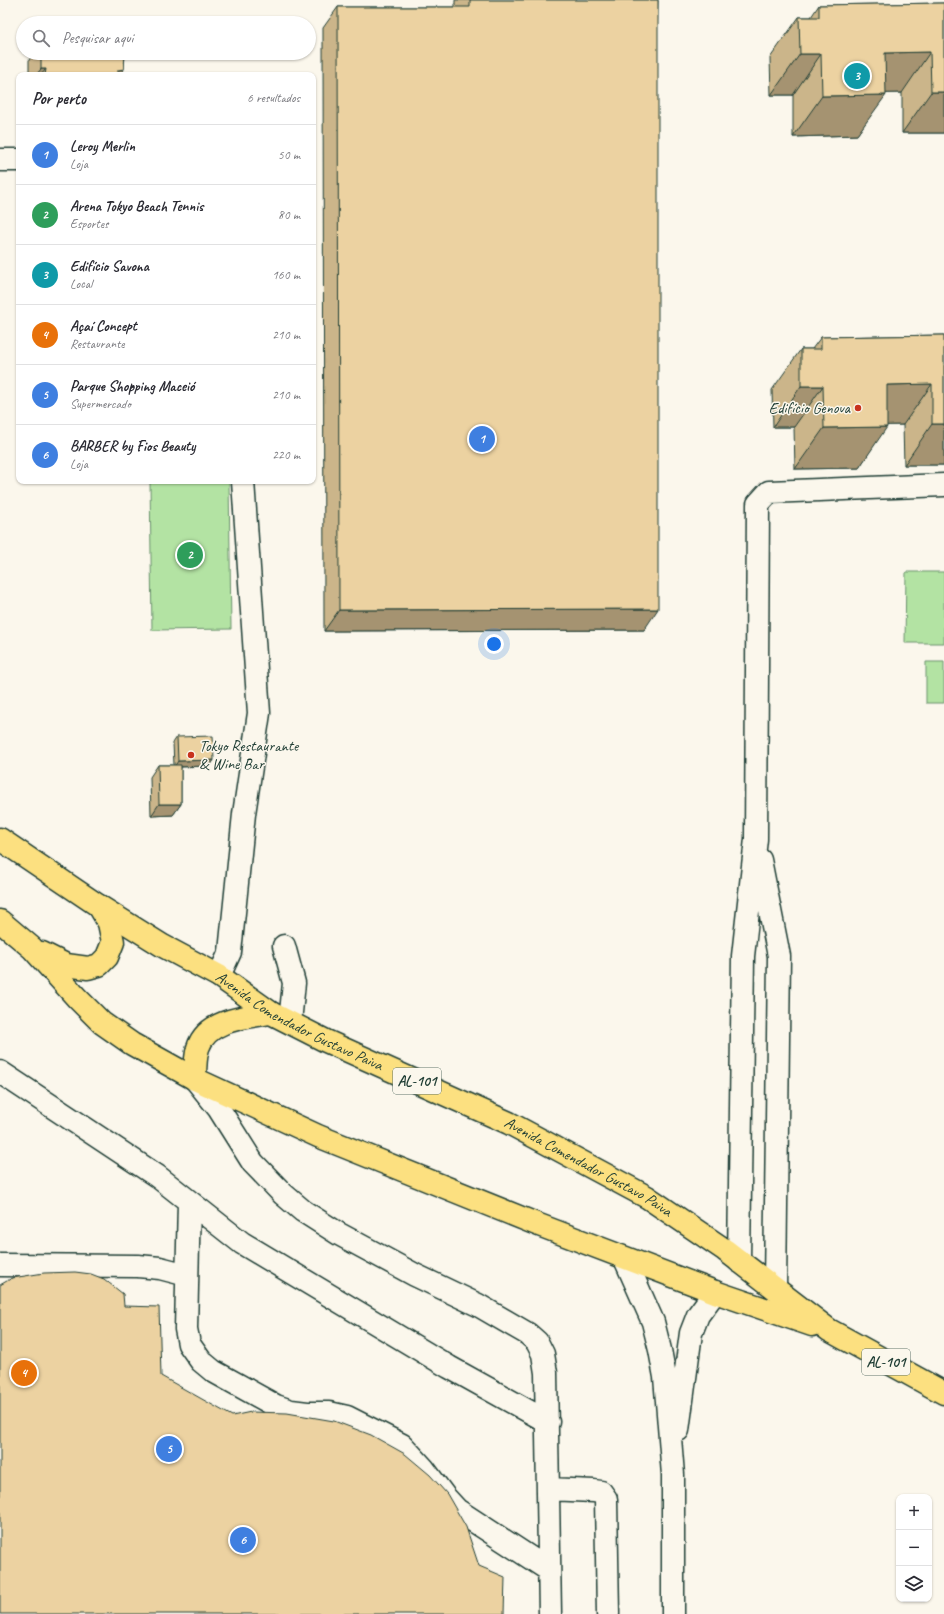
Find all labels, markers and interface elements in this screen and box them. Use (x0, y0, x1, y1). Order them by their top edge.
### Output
search box (16, 16, 316, 60)
icon: search (30, 27, 52, 49)
text: Pesquisar aqui (62, 29, 133, 48)
pin: 3 (844, 61, 870, 91)
text: Por perto (32, 88, 86, 109)
text: 6 resultados (247, 90, 300, 106)
text: Leroy Merlin (70, 137, 135, 156)
text: 1 (42, 147, 48, 163)
text: 50 m (278, 147, 300, 163)
text: Loja (70, 156, 88, 172)
text: Arena Tokyo Beach Tennis (70, 197, 203, 216)
text: 2 (42, 207, 48, 223)
text: 80 m (278, 207, 300, 223)
text: Esportes (70, 216, 108, 232)
text: Edifício Savona (70, 257, 149, 276)
text: 3 (42, 267, 48, 283)
text: 160 m (272, 267, 300, 283)
text: Local (70, 276, 92, 292)
text: Açaí Concept (70, 317, 137, 336)
text: 4 (42, 327, 48, 343)
text: 210 m (272, 327, 300, 343)
text: Restaurante (70, 336, 125, 352)
text: Parque Shopping Maceió (70, 377, 194, 396)
text: 5 (42, 387, 48, 403)
text: 210 m (272, 387, 300, 403)
text: Supermercado (70, 396, 131, 412)
place label: Edifício Genova (769, 398, 852, 418)
marker: Edifício Genova (853, 403, 863, 413)
pin: 1 (469, 424, 495, 454)
text: BARBER by Fios Beauty (70, 437, 195, 456)
text: 6 (42, 447, 48, 463)
text: 220 m (272, 447, 300, 463)
text: Loja (70, 456, 88, 472)
pin: 2 (177, 540, 203, 570)
your location (484, 634, 504, 654)
place label: Tokyo Restaurante & Wine Bar (199, 736, 300, 774)
marker: Tokyo Restaurante & Wine Bar (186, 750, 196, 760)
street label: Avenida Comendador Gustavo Paiva (212, 967, 387, 1076)
road number: AL-101 (393, 1068, 441, 1094)
street label: Avenida Comendador Gustavo Paiva (501, 1112, 677, 1222)
road number: AL-101 (862, 1349, 910, 1375)
pin: 4 (11, 1358, 37, 1388)
pin: 5 (156, 1434, 182, 1464)
map controls (896, 1494, 932, 1602)
button: + (896, 1494, 932, 1530)
pin: 6 (230, 1525, 256, 1555)
button: − (896, 1530, 932, 1566)
button: layers (896, 1566, 932, 1602)

